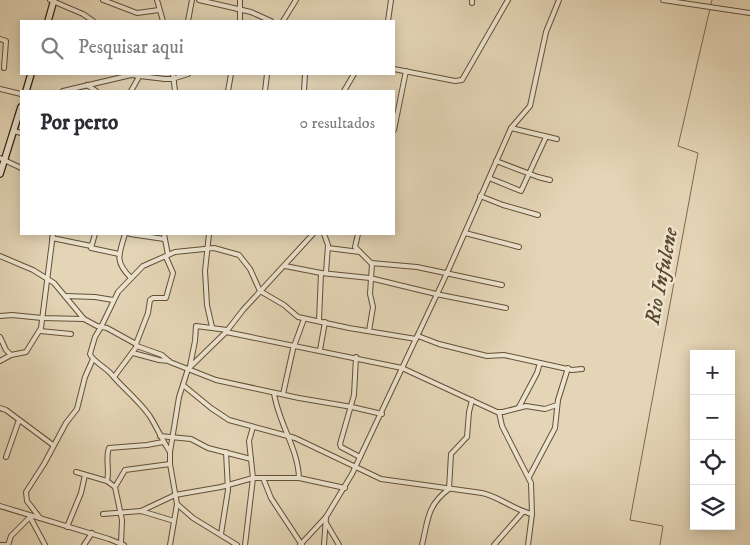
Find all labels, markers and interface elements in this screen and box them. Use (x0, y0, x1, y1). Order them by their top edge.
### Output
search box (20, 20, 395, 75)
icon: search (38, 34, 66, 62)
text: Pesquisar aqui (78, 36, 184, 59)
text: Por perto (40, 110, 118, 136)
text: 0 resultados (300, 113, 375, 133)
water label: Rio Infulene (640, 225, 684, 328)
map controls (690, 350, 735, 530)
button: + (690, 350, 735, 395)
button: − (690, 395, 735, 440)
button: locate (690, 440, 735, 485)
button: layers (690, 485, 735, 530)

